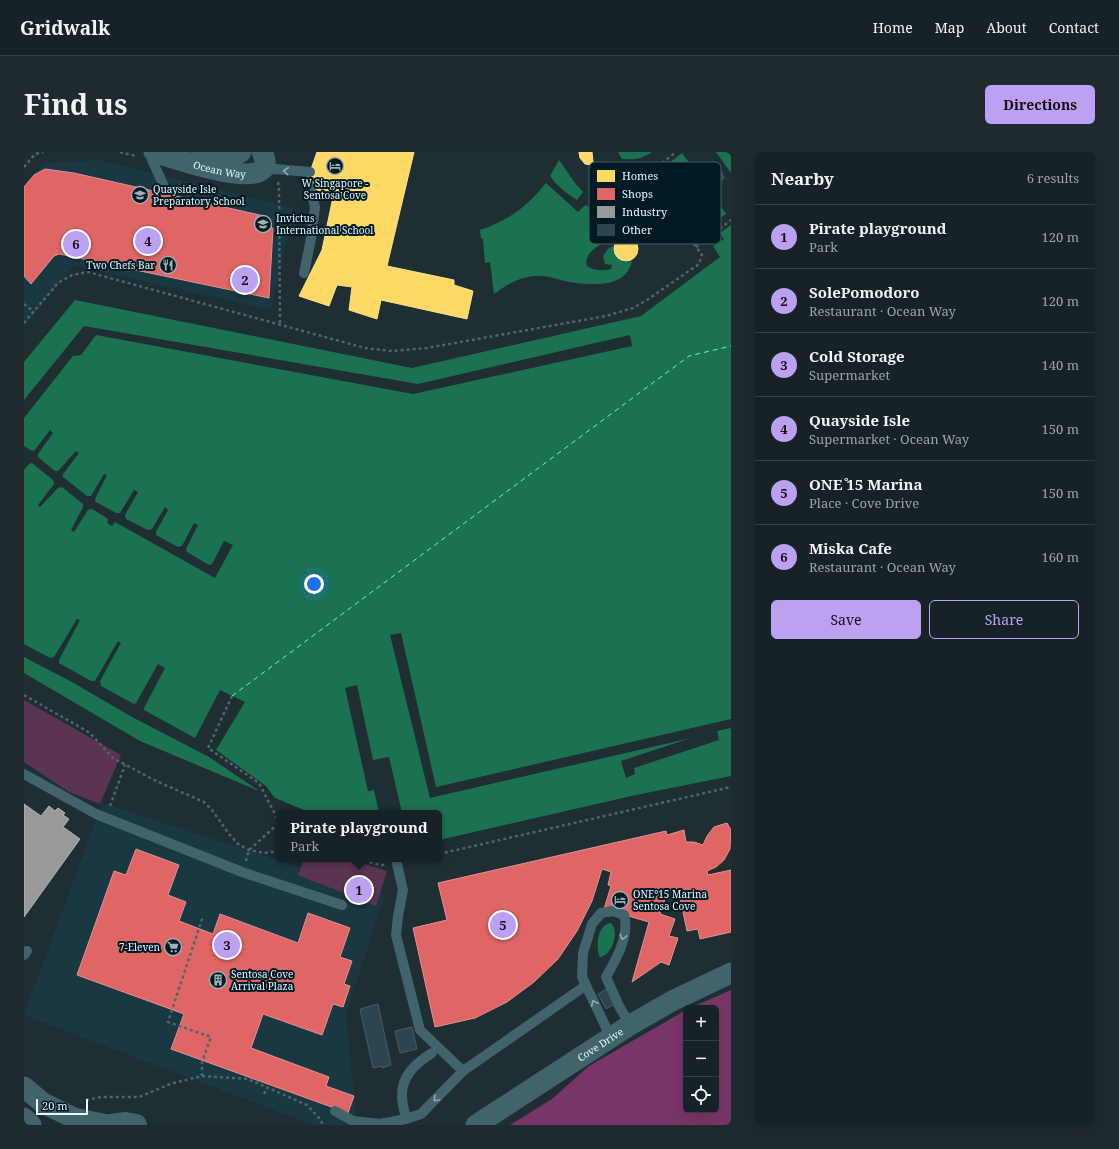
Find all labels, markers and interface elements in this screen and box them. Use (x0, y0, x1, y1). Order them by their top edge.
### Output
text: Gridwalk (20, 15, 110, 41)
text: Home (873, 18, 913, 37)
text: Map (935, 18, 964, 37)
text: About (986, 18, 1027, 37)
text: Contact (1049, 18, 1099, 37)
text: Find us (24, 85, 128, 123)
button: Directions (985, 85, 1095, 124)
hotel icon: W Singapore - Sentosa Cove (325, 156, 345, 176)
street label: Ocean Way (192, 157, 246, 181)
legend (589, 162, 721, 244)
one-way arrow (283, 166, 289, 175)
text: Nearby (771, 167, 834, 190)
text: Homes (622, 168, 658, 183)
text: 6 results (1027, 169, 1079, 187)
place label: W Singapore - Sentosa Cove (302, 176, 368, 202)
place label: Quayside Isle Preparatory School (153, 182, 245, 208)
school or university icon: Quayside Isle Preparatory School (130, 185, 150, 205)
text: Shops (622, 186, 653, 201)
text: Industry (622, 204, 668, 219)
place label: Invictus International School (276, 211, 373, 237)
school or university icon: Invictus International School (253, 214, 273, 234)
text: Pirate playground (809, 218, 947, 238)
text: Other (622, 222, 653, 237)
pin: 4 (135, 226, 161, 256)
text: 1 (780, 228, 788, 246)
text: 120 m (1042, 228, 1079, 246)
pin: 6 (63, 229, 89, 259)
text: Park (809, 238, 838, 256)
restaurant icon: Two Chefs Bar (158, 255, 178, 275)
place label: Two Chefs Bar (86, 258, 155, 272)
pin: 2 (232, 265, 258, 295)
text: SolePomodoro (809, 282, 920, 302)
text: 2 (780, 292, 788, 310)
text: 120 m (1042, 292, 1079, 310)
text: Restaurant · Ocean Way (809, 302, 956, 320)
text: Cold Storage (809, 346, 905, 366)
text: 3 (780, 356, 788, 374)
text: 140 m (1042, 356, 1079, 374)
text: Supermarket (809, 366, 890, 384)
text: Quayside Isle (809, 410, 910, 430)
text: 4 (780, 420, 788, 438)
text: 150 m (1042, 420, 1079, 438)
text: Supermarket · Ocean Way (809, 430, 969, 448)
text: ONE ̊15 Marina (809, 474, 923, 494)
text: 5 (780, 484, 788, 502)
text: 150 m (1042, 484, 1079, 502)
text: Place · Cove Drive (809, 494, 919, 512)
text: Miska Cafe (809, 538, 892, 558)
text: 6 (780, 548, 788, 566)
text: 160 m (1042, 548, 1079, 566)
text: Restaurant · Ocean Way (809, 558, 956, 576)
your location (304, 574, 324, 594)
button: Save (771, 600, 921, 639)
button: Share (929, 600, 1079, 639)
popup (276, 810, 442, 862)
text: Pirate playground (290, 817, 428, 837)
text: Park (290, 837, 319, 855)
pin: 1 (346, 875, 372, 905)
place label: ONE°15 Marina Sentosa Cove (633, 887, 707, 913)
hotel icon: ONE°15 Marina Sentosa Cove (610, 890, 630, 910)
pin: 5 (490, 910, 516, 940)
pin: 3 (214, 930, 240, 960)
one-way arrow (620, 934, 628, 940)
supermarket icon: 7-Eleven (163, 937, 183, 957)
place label: 7-Eleven (119, 940, 161, 954)
place label: Sentosa Cove Arrival Plaza (231, 967, 294, 993)
building icon: Sentosa Cove Arrival Plaza (208, 970, 228, 990)
one-way arrow (591, 999, 599, 1007)
map controls (683, 1005, 719, 1113)
button: + (683, 1005, 719, 1041)
street label: Cove Drive (574, 1024, 626, 1064)
button: − (683, 1041, 719, 1077)
button: locate (683, 1077, 719, 1113)
one-way arrow (433, 1094, 441, 1102)
scale bar (36, 1097, 88, 1116)
text: 20 m (42, 1098, 68, 1113)

